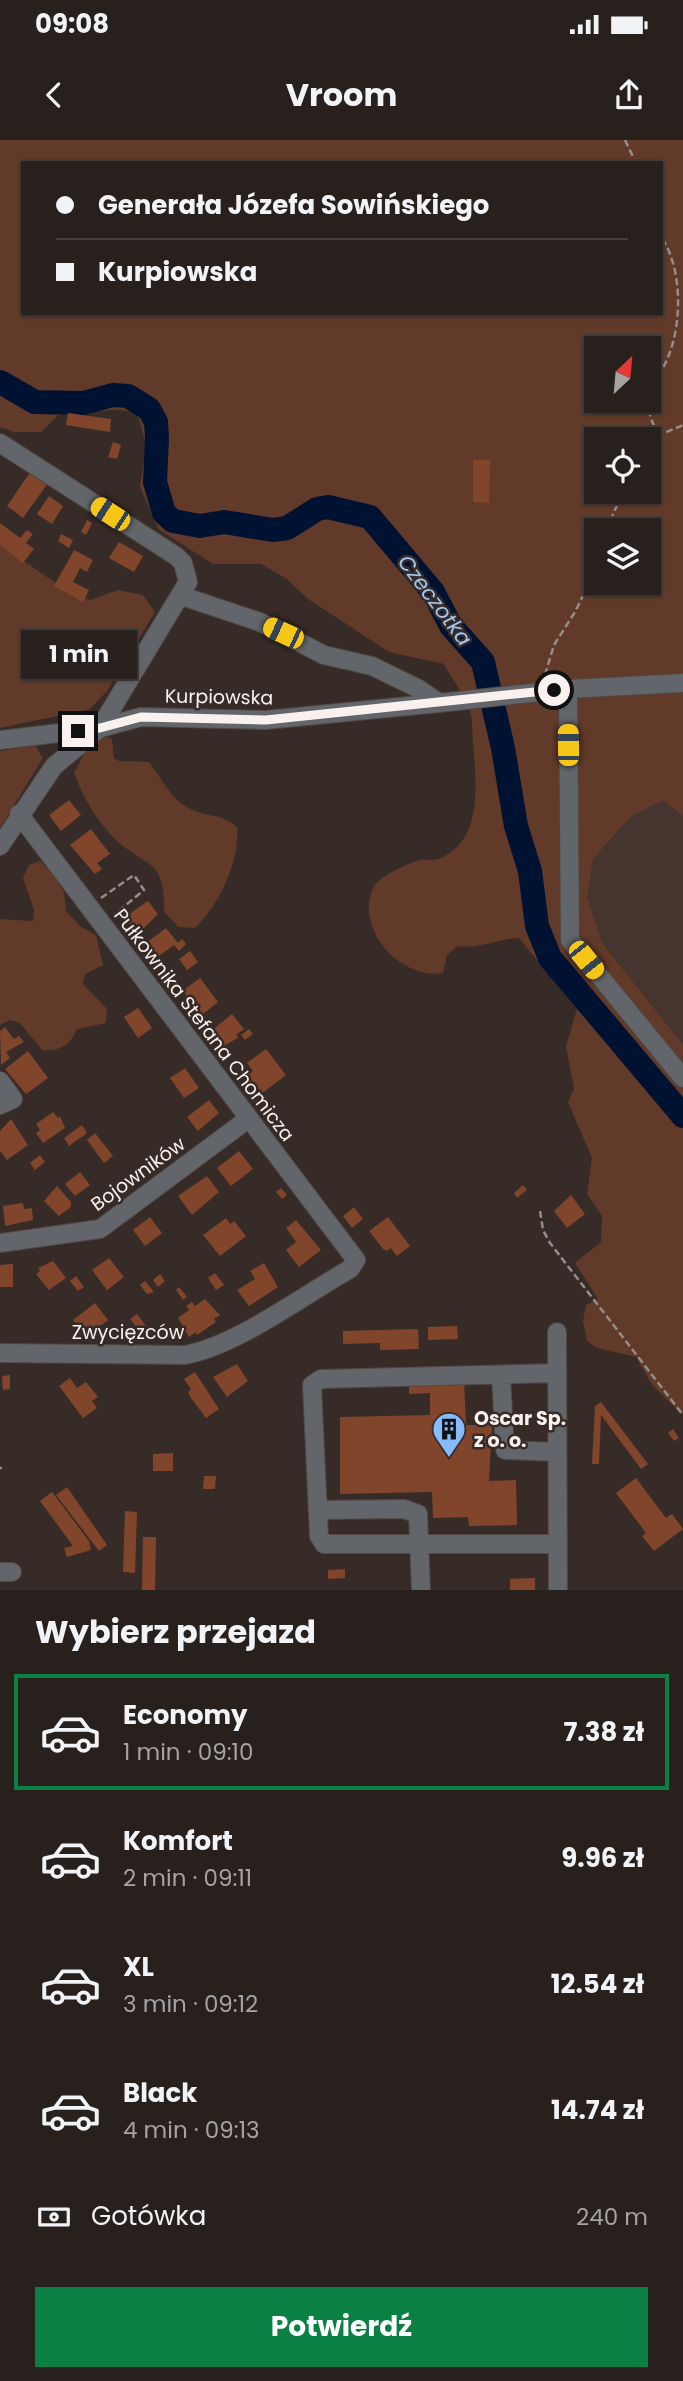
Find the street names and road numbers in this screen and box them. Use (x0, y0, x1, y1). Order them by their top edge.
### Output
street label: Kurpiowska (165, 683, 273, 711)
street label: Pułkownika Stefana Chomicza (107, 903, 301, 1147)
street label: Bojowników (85, 1130, 191, 1217)
street label: Zwycięzców (72, 1319, 185, 1346)

